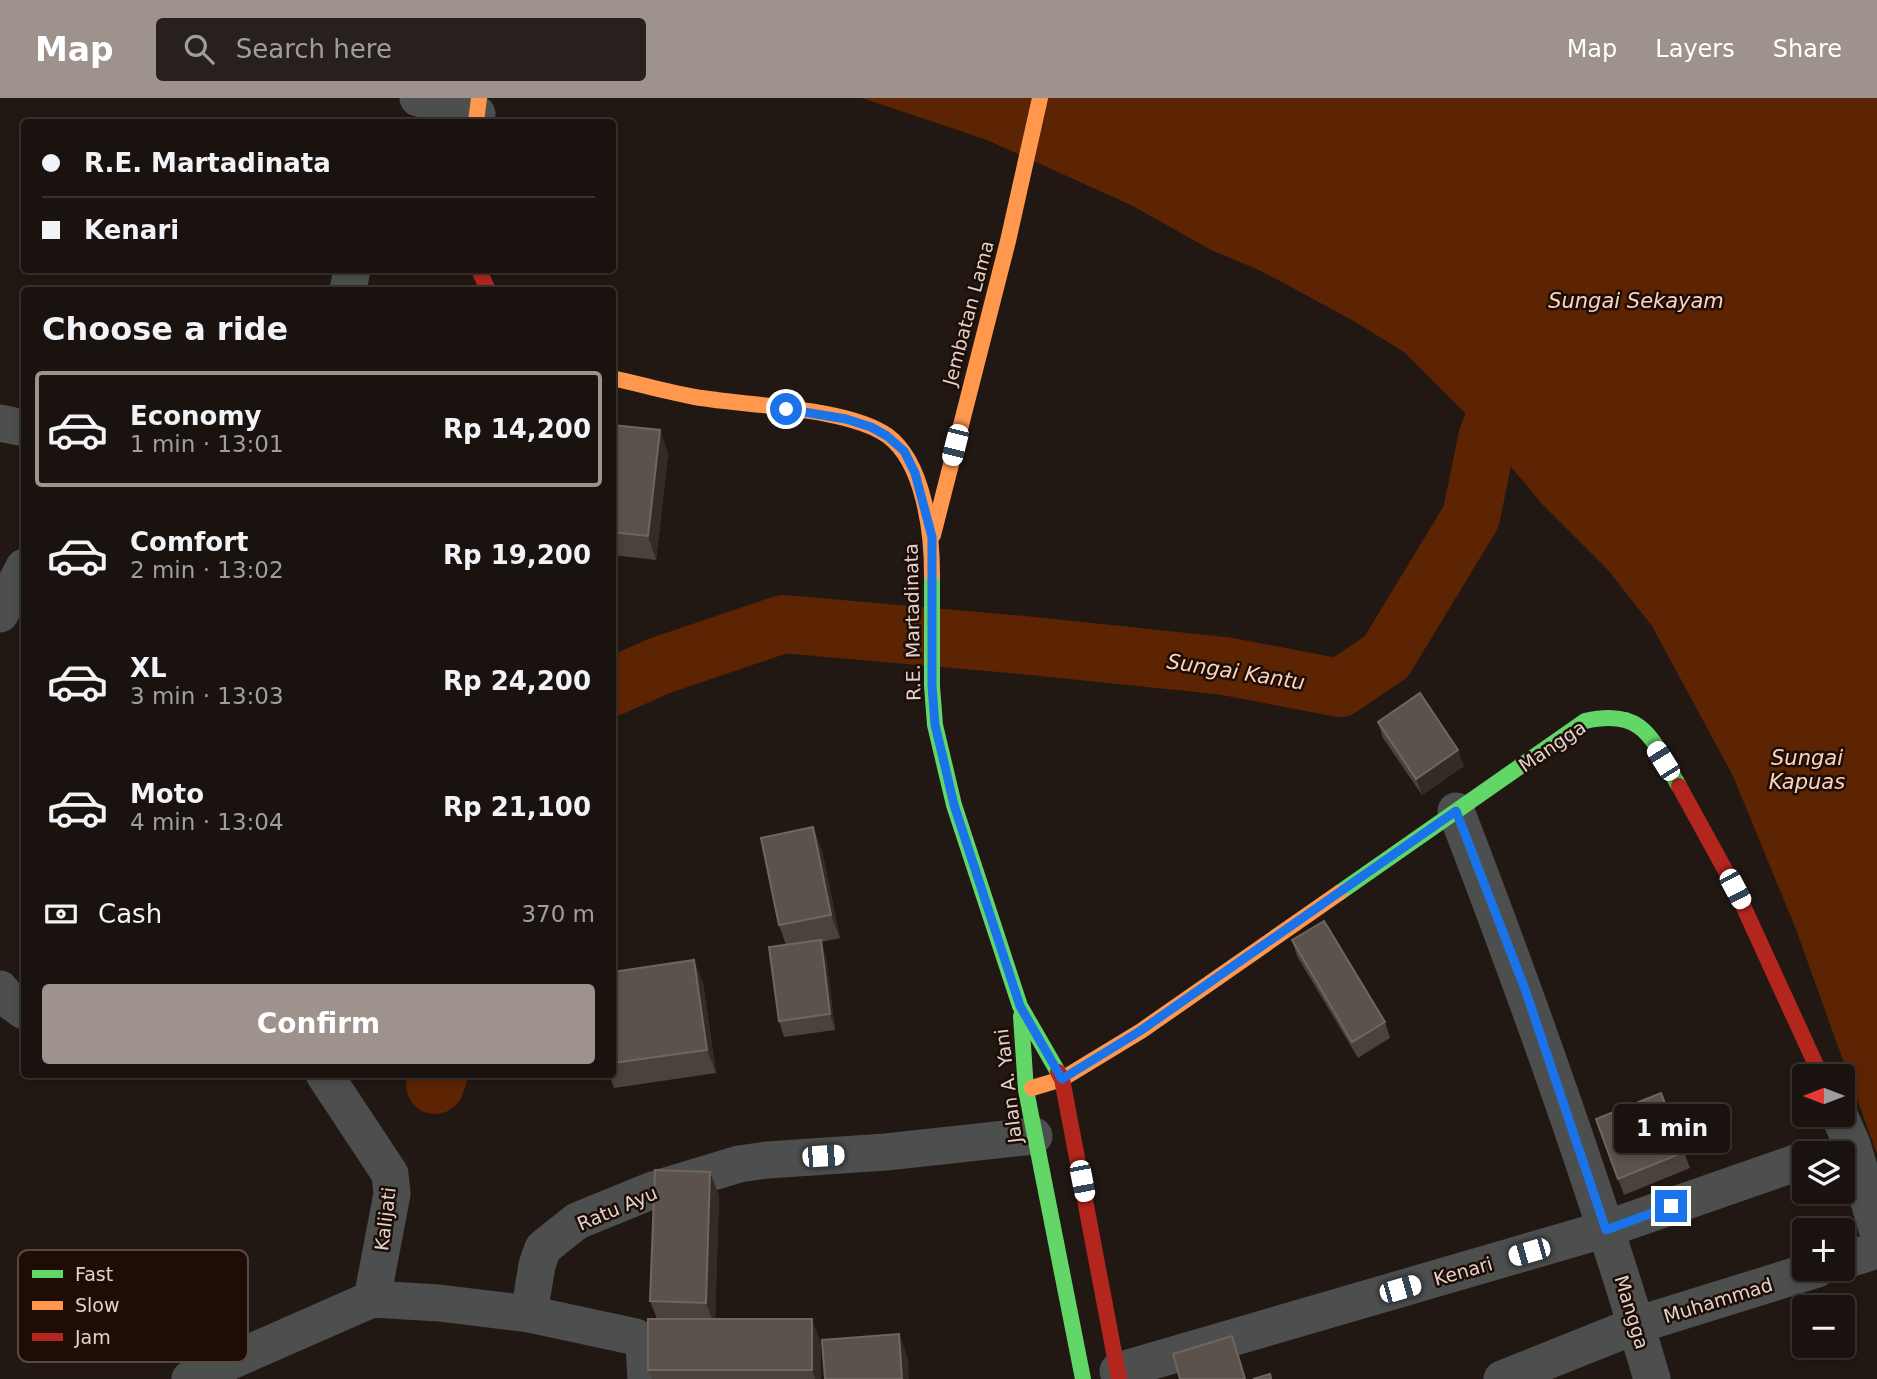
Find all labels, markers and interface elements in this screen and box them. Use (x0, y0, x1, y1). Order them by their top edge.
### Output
search box (156, 18, 646, 81)
text: Map (35, 30, 114, 69)
icon: search (180, 30, 218, 68)
text: Search here (236, 34, 392, 64)
text: Map (1567, 35, 1617, 63)
text: Layers (1655, 35, 1735, 63)
text: Share (1773, 35, 1842, 63)
text: R.E. Martadinata (84, 148, 331, 178)
text: Kenari (84, 215, 179, 245)
street label: Jembatan Lama (938, 238, 998, 389)
water label: Sungai Sekayam (1548, 289, 1724, 313)
text: Choose a ride (42, 310, 288, 348)
route start (770, 393, 802, 425)
icon: car (46, 398, 109, 461)
text: Economy (130, 401, 261, 431)
text: Rp 14,200 (443, 414, 591, 444)
car (940, 422, 971, 468)
text: 1 min · 13:01 (130, 431, 284, 457)
icon: car (46, 524, 109, 587)
text: Comfort (130, 527, 248, 557)
text: Rp 19,200 (443, 540, 591, 570)
street label: R.E. Martadinata (900, 543, 924, 701)
text: 2 min · 13:02 (130, 557, 284, 583)
water label: Sungai Kantu (1165, 649, 1307, 695)
icon: car (46, 650, 109, 713)
text: XL (130, 653, 167, 683)
text: Rp 24,200 (443, 666, 591, 696)
text: 3 min · 13:03 (130, 683, 284, 709)
street label: Mangga (1514, 716, 1590, 776)
car (1643, 738, 1684, 784)
water label: Sungai Kapuas (1769, 746, 1845, 794)
icon: car (46, 776, 109, 839)
text: Moto (130, 779, 204, 809)
text: Rp 21,100 (443, 792, 591, 822)
text: 4 min · 13:04 (130, 809, 284, 835)
car (1716, 866, 1755, 912)
icon: cash (42, 895, 80, 933)
text: Cash (98, 899, 162, 929)
text: 370 m (521, 901, 595, 927)
button: Confirm (42, 984, 595, 1064)
street label: Jalan A. Yani (990, 1028, 1026, 1145)
north arrow (1792, 1064, 1855, 1127)
map controls (1792, 1064, 1855, 1358)
callout: 1 min (1613, 1104, 1729, 1154)
text: 1 min (1636, 1115, 1708, 1141)
button: layers (1792, 1141, 1855, 1204)
car (802, 1144, 845, 1168)
car (1068, 1158, 1097, 1204)
street label: Ratu Ayu (574, 1181, 660, 1235)
street label: Kalijati (370, 1186, 400, 1252)
route end (1655, 1190, 1687, 1222)
button: + (1792, 1218, 1855, 1281)
car (1506, 1236, 1553, 1268)
legend (18, 1250, 248, 1362)
street label: Kenari (1431, 1252, 1495, 1290)
text: Fast (75, 1263, 113, 1285)
car (1377, 1273, 1424, 1305)
street label: Mangga (1610, 1273, 1654, 1351)
street label: Muhammad (1661, 1273, 1775, 1327)
text: Slow (75, 1294, 120, 1316)
button: − (1792, 1295, 1855, 1358)
text: Jam (74, 1326, 111, 1348)

